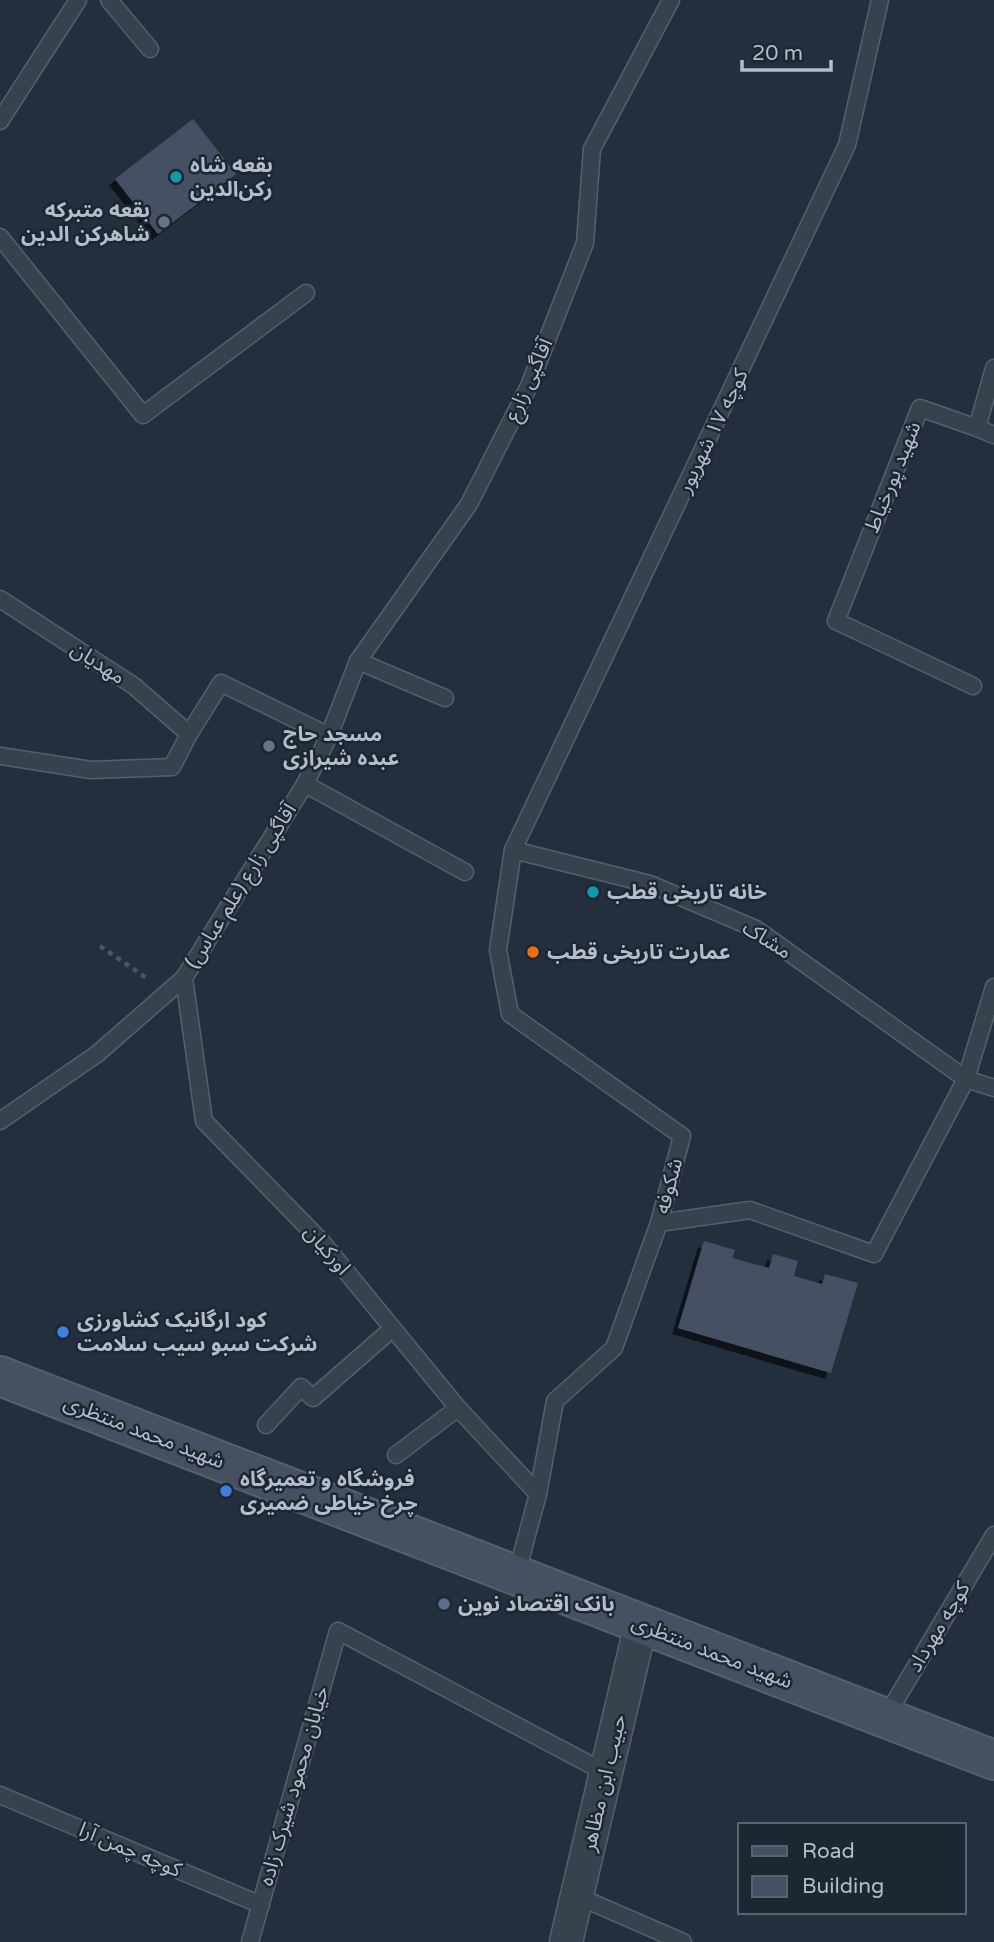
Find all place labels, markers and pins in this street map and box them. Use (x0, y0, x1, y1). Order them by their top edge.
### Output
place label: بقعه شاه رکن‌الدین (190, 153, 273, 202)
marker: بقعه شاه رکن‌الدین (168, 169, 184, 185)
place label: بقعه متبرکه شاهرکن الدین (21, 198, 150, 247)
marker: بقعه متبرکه شاهرکن الدین (156, 214, 172, 230)
place label: مسجد حاج عبده شیرازی (283, 722, 399, 771)
marker: مسجد حاج عبده شیرازی (261, 738, 277, 754)
place label: خانه تاریخی قطب (607, 880, 767, 905)
marker: خانه تاریخی قطب (585, 884, 601, 900)
place label: عمارت تاریخی قطب (547, 940, 730, 965)
marker: عمارت تاریخی قطب (525, 944, 541, 960)
place label: کود ارگانیک کشاورزی شرکت سبو سیب سلامت (77, 1308, 317, 1357)
marker: کود ارگانیک کشاورزی شرکت سبو سیب سلامت (55, 1324, 71, 1340)
place label: فروشگاه و تعمیرگاه چرخ خیاطی ضمیری (240, 1467, 418, 1518)
marker: فروشگاه و تعمیرگاه چرخ خیاطی ضمیری (218, 1483, 234, 1499)
place label: بانک اقتصاد نوین (458, 1592, 615, 1617)
marker: بانک اقتصاد نوین (436, 1596, 452, 1612)

